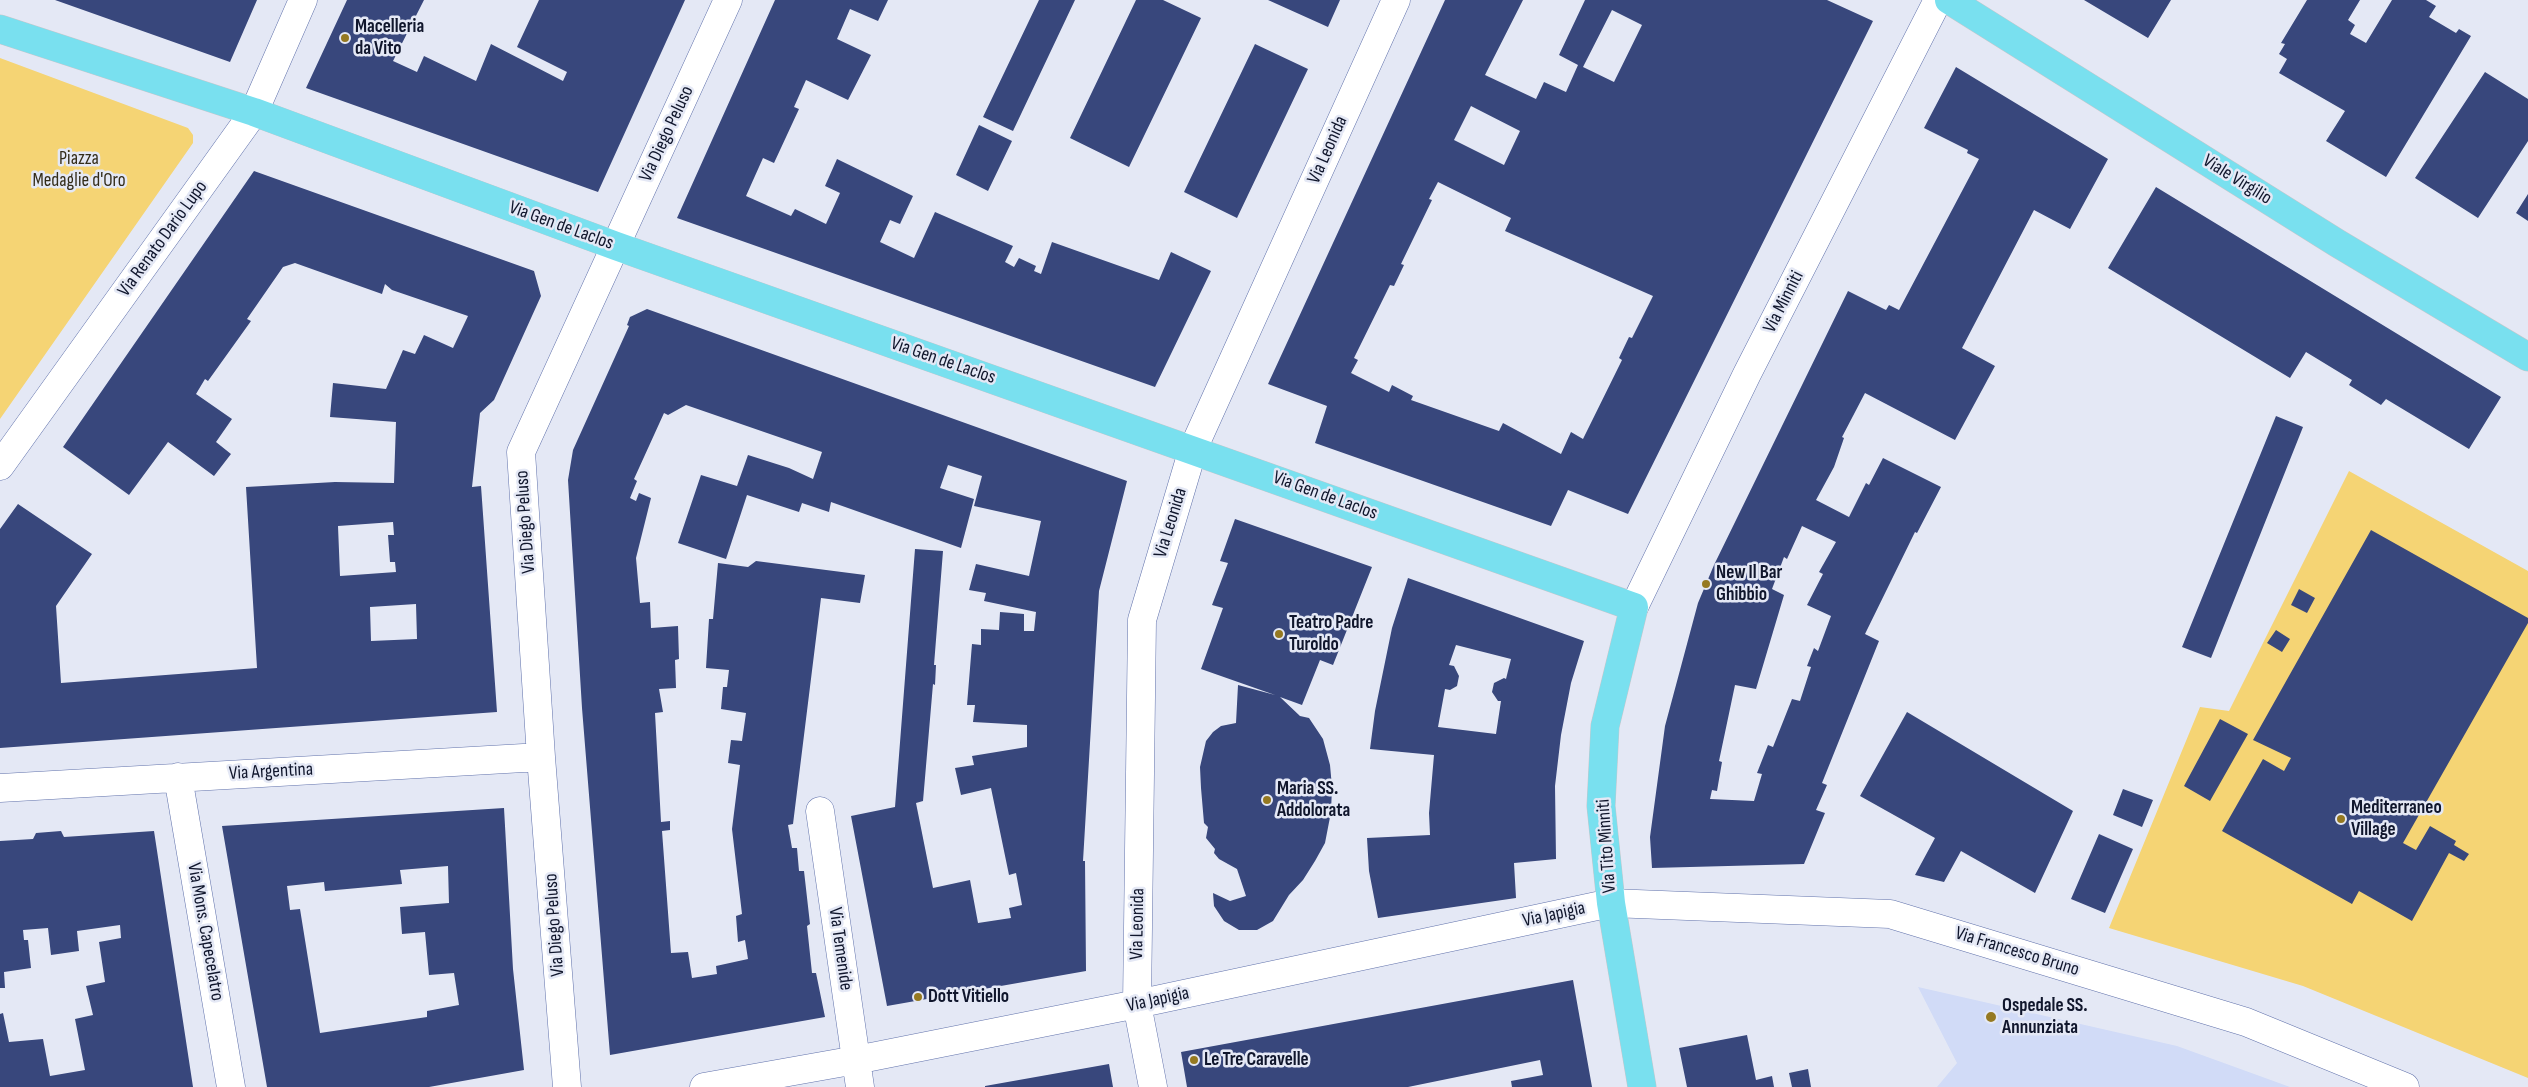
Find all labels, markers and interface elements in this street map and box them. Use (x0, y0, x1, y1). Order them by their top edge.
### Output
place label: Macelleria da Vito (355, 16, 424, 60)
marker: Macelleria da Vito (339, 32, 351, 44)
street label: Via Diego Peluso (635, 82, 699, 186)
street label: Via Leonida (1303, 113, 1353, 187)
park label: Piazza Medaglie d'Oro (32, 148, 126, 192)
street label: Viale Virgilio (2198, 150, 2276, 210)
street label: Via Renato Dario Lupo (113, 177, 213, 301)
street label: Via Gen de Laclos (506, 197, 616, 255)
street label: Via Minniti (1759, 267, 1809, 337)
street label: Via Gen de Laclos (888, 332, 998, 390)
street label: Via Gen de Laclos (1270, 467, 1380, 525)
street label: Via Diego Peluso (511, 470, 541, 574)
street label: Via Leonida (1150, 485, 1192, 561)
place label: New Il Bar Ghibbio (1716, 562, 1782, 606)
marker: New Il Bar Ghibbio (1700, 578, 1712, 590)
place label: Teatro Padre Turoldo (1289, 612, 1373, 656)
marker: Teatro Padre Turoldo (1273, 628, 1285, 640)
street label: Via Argentina (228, 758, 314, 786)
place label: Maria SS. Addolorata (1277, 778, 1350, 822)
marker: Maria SS. Addolorata (1261, 794, 1273, 806)
place label: Mediterraneo Village (2351, 797, 2442, 841)
street label: Via Tito Minniti (1592, 798, 1622, 894)
marker: Mediterraneo Village (2335, 813, 2347, 825)
street label: Via Mons. Capecelatro (182, 861, 228, 1003)
street label: Via Diego Peluso (540, 873, 570, 977)
street label: Via Leonida (1126, 888, 1150, 960)
street label: Via Japigia (1521, 897, 1587, 933)
street label: Via Temenide (823, 906, 857, 992)
street label: Via Francesco Bruno (1952, 922, 2082, 982)
street label: Via Japigia (1125, 982, 1191, 1018)
place label: Dott Vitiello (928, 986, 1009, 1008)
marker: Dott Vitiello (912, 991, 924, 1003)
place label: Ospedale SS. Annunziata (2002, 995, 2088, 1039)
marker: Ospedale SS. Annunziata (1984, 1010, 1998, 1024)
place label: Le Tre Caravelle (1204, 1049, 1309, 1071)
marker: Le Tre Caravelle (1188, 1054, 1200, 1066)

